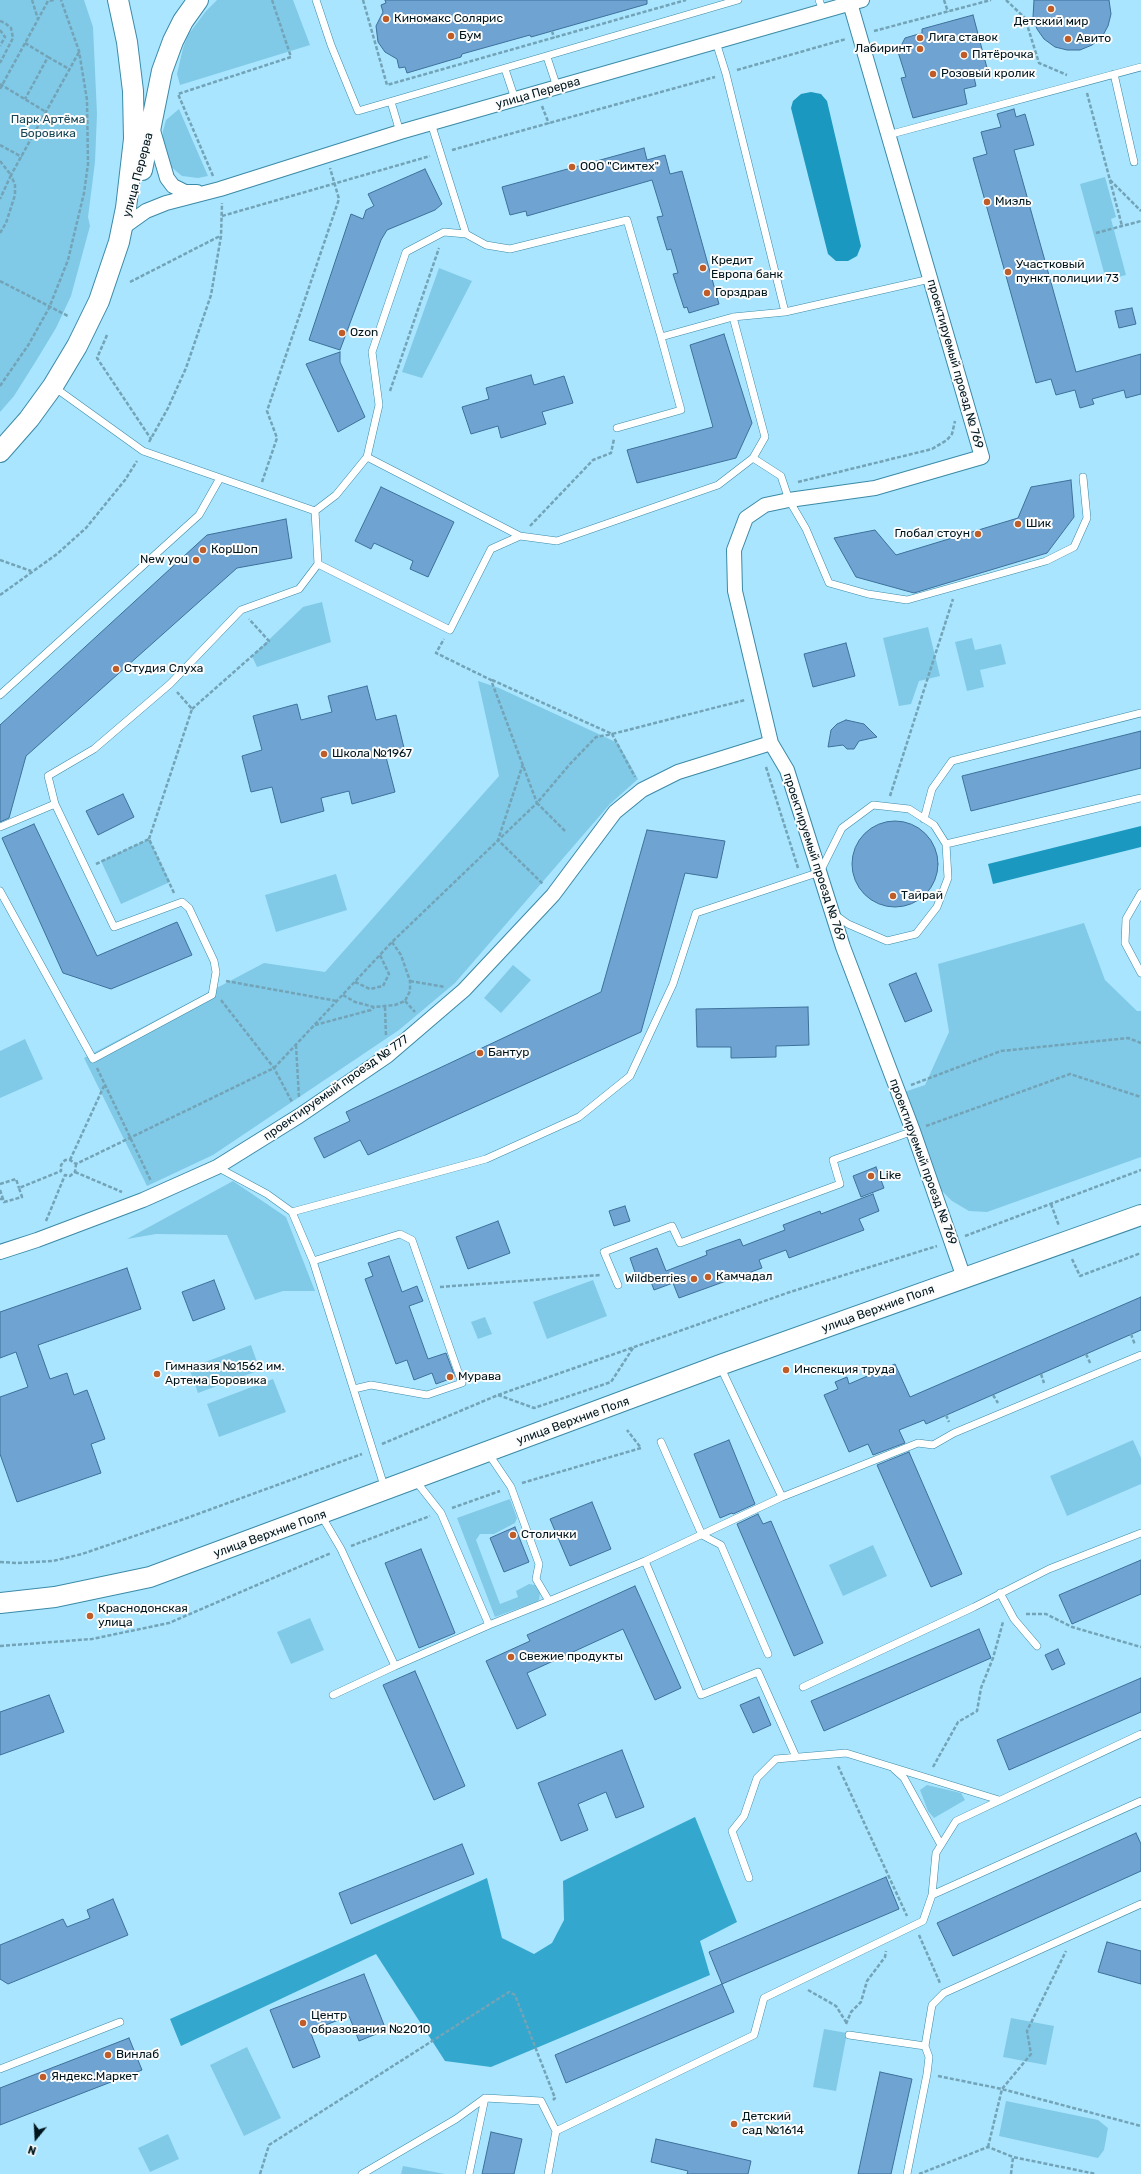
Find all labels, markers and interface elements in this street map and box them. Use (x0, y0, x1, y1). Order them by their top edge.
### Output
marker: Детский мир (1046, 4, 1056, 14)
place label: Киномакс Солярис (394, 12, 503, 26)
marker: Киномакс Солярис (381, 14, 391, 24)
place label: Детский мир (1014, 15, 1088, 29)
place label: Бум (459, 29, 481, 43)
marker: Бум (446, 31, 456, 41)
place label: Лига ставок (928, 31, 998, 45)
place label: Авито (1076, 32, 1111, 46)
marker: Лига ставок (915, 33, 925, 43)
marker: Авито (1063, 34, 1073, 44)
place label: Лабиринт (855, 42, 912, 56)
marker: Лабиринт (915, 44, 925, 54)
place label: Пятёрочка (972, 48, 1034, 62)
marker: Пятёрочка (959, 50, 969, 60)
place label: Розовый кролик (941, 67, 1035, 81)
marker: Розовый кролик (928, 69, 938, 79)
street label: улица Перерва (494, 74, 582, 112)
park label: Парк Артёма Боровика (11, 113, 85, 141)
street label: улица Перерва (120, 131, 156, 219)
place label: ООО "Симтех" (580, 160, 659, 174)
marker: ООО "Симтех" (567, 162, 577, 172)
place label: Миэль (995, 195, 1031, 209)
marker: Миэль (982, 197, 992, 207)
place label: Кредит Европа банк (711, 254, 783, 282)
place label: Участковый пункт полиции 73 (1016, 258, 1119, 286)
marker: Кредит Европа банк (698, 263, 708, 273)
marker: Участковый пункт полиции 73 (1003, 267, 1013, 277)
street label: проектируемый проезд № 769 (924, 278, 986, 450)
place label: Горздрав (715, 286, 768, 300)
marker: Горздрав (702, 288, 712, 298)
place label: Ozon (350, 326, 378, 340)
marker: Ozon (337, 328, 347, 338)
place label: Шик (1026, 517, 1051, 531)
marker: Шик (1013, 519, 1023, 529)
place label: Глобал стоун (895, 527, 970, 541)
marker: Глобал стоун (973, 529, 983, 539)
place label: КорШоп (211, 543, 258, 557)
marker: КорШоп (198, 545, 208, 555)
place label: New you (140, 553, 188, 567)
marker: New you (191, 555, 201, 565)
place label: Студия Слуха (124, 662, 203, 676)
marker: Студия Слуха (111, 664, 121, 674)
place label: Школа №1967 (332, 747, 412, 761)
marker: Школа №1967 (319, 749, 329, 759)
street label: проектируемый проезд № 769 (780, 771, 848, 943)
place label: Тайрай (901, 889, 943, 903)
marker: Тайрай (888, 891, 898, 901)
street label: проектируемый проезд № 777 (261, 1032, 411, 1144)
place label: Бантур (488, 1046, 529, 1060)
marker: Бантур (475, 1048, 485, 1058)
street label: проектируемый проезд № 769 (886, 1077, 960, 1247)
place label: Like (879, 1169, 901, 1183)
marker: Like (866, 1171, 876, 1181)
place label: Камчадал (716, 1270, 772, 1284)
place label: Wildberries (625, 1272, 686, 1286)
marker: Камчадал (703, 1272, 713, 1282)
marker: Wildberries (689, 1274, 699, 1284)
street label: улица Верхние Поля (820, 1282, 936, 1336)
place label: Гимназия №1562 им. Артема Боровика (165, 1360, 284, 1388)
place label: Инспекция труда (794, 1363, 895, 1377)
marker: Инспекция труда (781, 1365, 791, 1375)
marker: Гимназия №1562 им. Артема Боровика (152, 1369, 162, 1379)
place label: Мурава (458, 1370, 501, 1384)
marker: Мурава (445, 1372, 455, 1382)
street label: улица Верхние Поля (515, 1394, 631, 1448)
street label: улица Верхние Поля (212, 1507, 328, 1561)
place label: Столички (521, 1528, 577, 1542)
marker: Столички (508, 1530, 518, 1540)
place label: Краснодонская улица (98, 1602, 188, 1630)
marker: Краснодонская улица (85, 1611, 95, 1621)
place label: Свежие продукты (519, 1650, 623, 1664)
marker: Свежие продукты (506, 1652, 516, 1662)
place label: Центр образования №2010 (311, 2009, 430, 2037)
marker: Центр образования №2010 (298, 2018, 308, 2028)
place label: Винлаб (116, 2048, 159, 2062)
marker: Винлаб (103, 2050, 113, 2060)
place label: Яндекс.Маркет (51, 2070, 138, 2084)
marker: Яндекс.Маркет (38, 2072, 48, 2082)
place label: Детский сад №1614 (742, 2110, 804, 2138)
north arrow (16, 2118, 56, 2158)
marker: Детский сад №1614 (729, 2119, 739, 2129)
text: N (26, 2142, 38, 2157)

